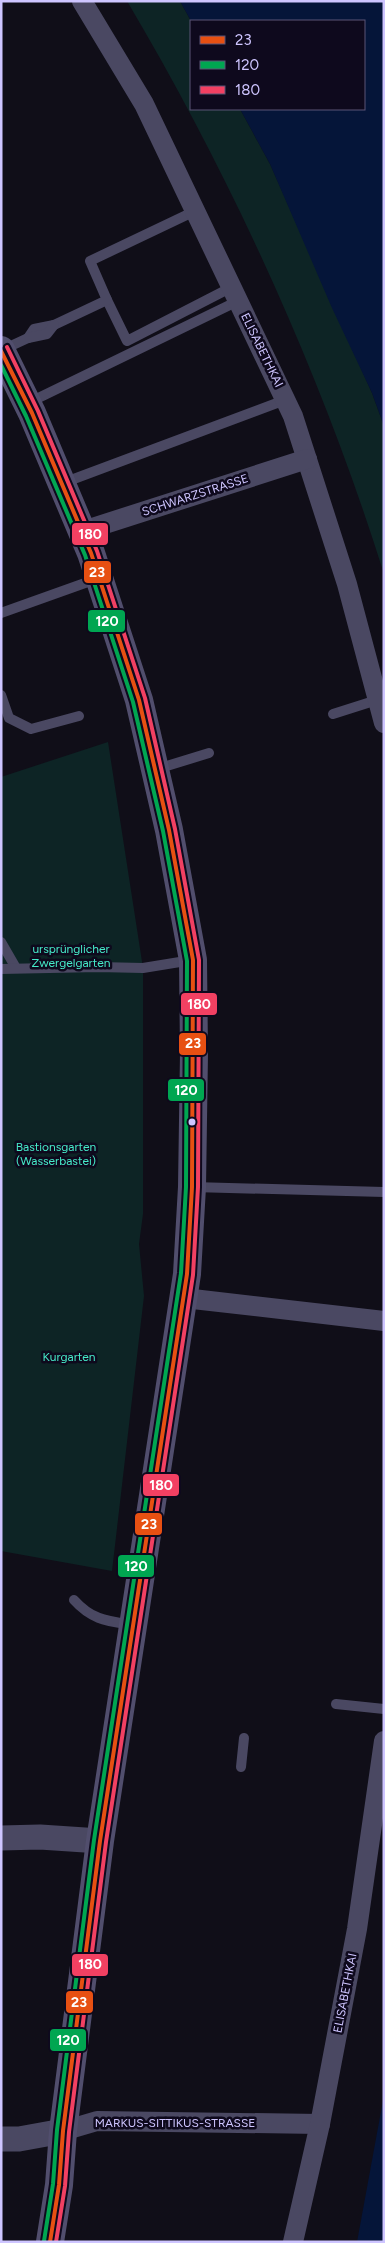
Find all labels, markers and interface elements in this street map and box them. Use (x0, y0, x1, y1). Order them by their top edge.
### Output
legend (190, 20, 365, 110)
text: 23 (235, 31, 252, 49)
text: 120 (235, 56, 259, 74)
text: 180 (235, 81, 260, 99)
street label: ELISABETHKAI (238, 311, 286, 389)
street label: SCHWARZSTRASSE (140, 471, 250, 519)
line badge: 180 (71, 522, 109, 546)
text: 180 (78, 526, 102, 543)
line badge: 23 (83, 560, 112, 584)
text: 23 (89, 564, 105, 581)
line badge: 120 (87, 609, 126, 633)
text: 120 (95, 613, 119, 630)
park label: ursprünglicher Zwergelgarten (32, 942, 111, 970)
line badge: 180 (180, 992, 218, 1016)
text: 180 (187, 996, 211, 1013)
line badge: 23 (178, 1032, 207, 1056)
text: 23 (185, 1035, 201, 1052)
line badge: 120 (167, 1078, 205, 1102)
text: 120 (174, 1082, 198, 1099)
unlabelled marker (187, 1117, 197, 1127)
park label: Bastionsgarten (Wasserbastei) (16, 1140, 97, 1168)
park label: Kurgarten (42, 1350, 96, 1364)
line badge: 180 (142, 1473, 180, 1497)
text: 180 (149, 1477, 173, 1494)
line badge: 23 (134, 1512, 163, 1536)
text: 23 (141, 1516, 157, 1533)
line badge: 120 (117, 1554, 155, 1578)
text: 120 (124, 1558, 148, 1575)
street label: ELISABETHKAI (330, 1952, 360, 2034)
line badge: 180 (71, 1953, 109, 1977)
text: 180 (78, 1956, 102, 1973)
line badge: 23 (65, 1990, 94, 2014)
text: 23 (71, 1994, 87, 2011)
line badge: 120 (49, 2028, 87, 2052)
text: 120 (56, 2032, 80, 2049)
street label: MARKUS-SITTIKUS-STRASSE (95, 2116, 255, 2130)

